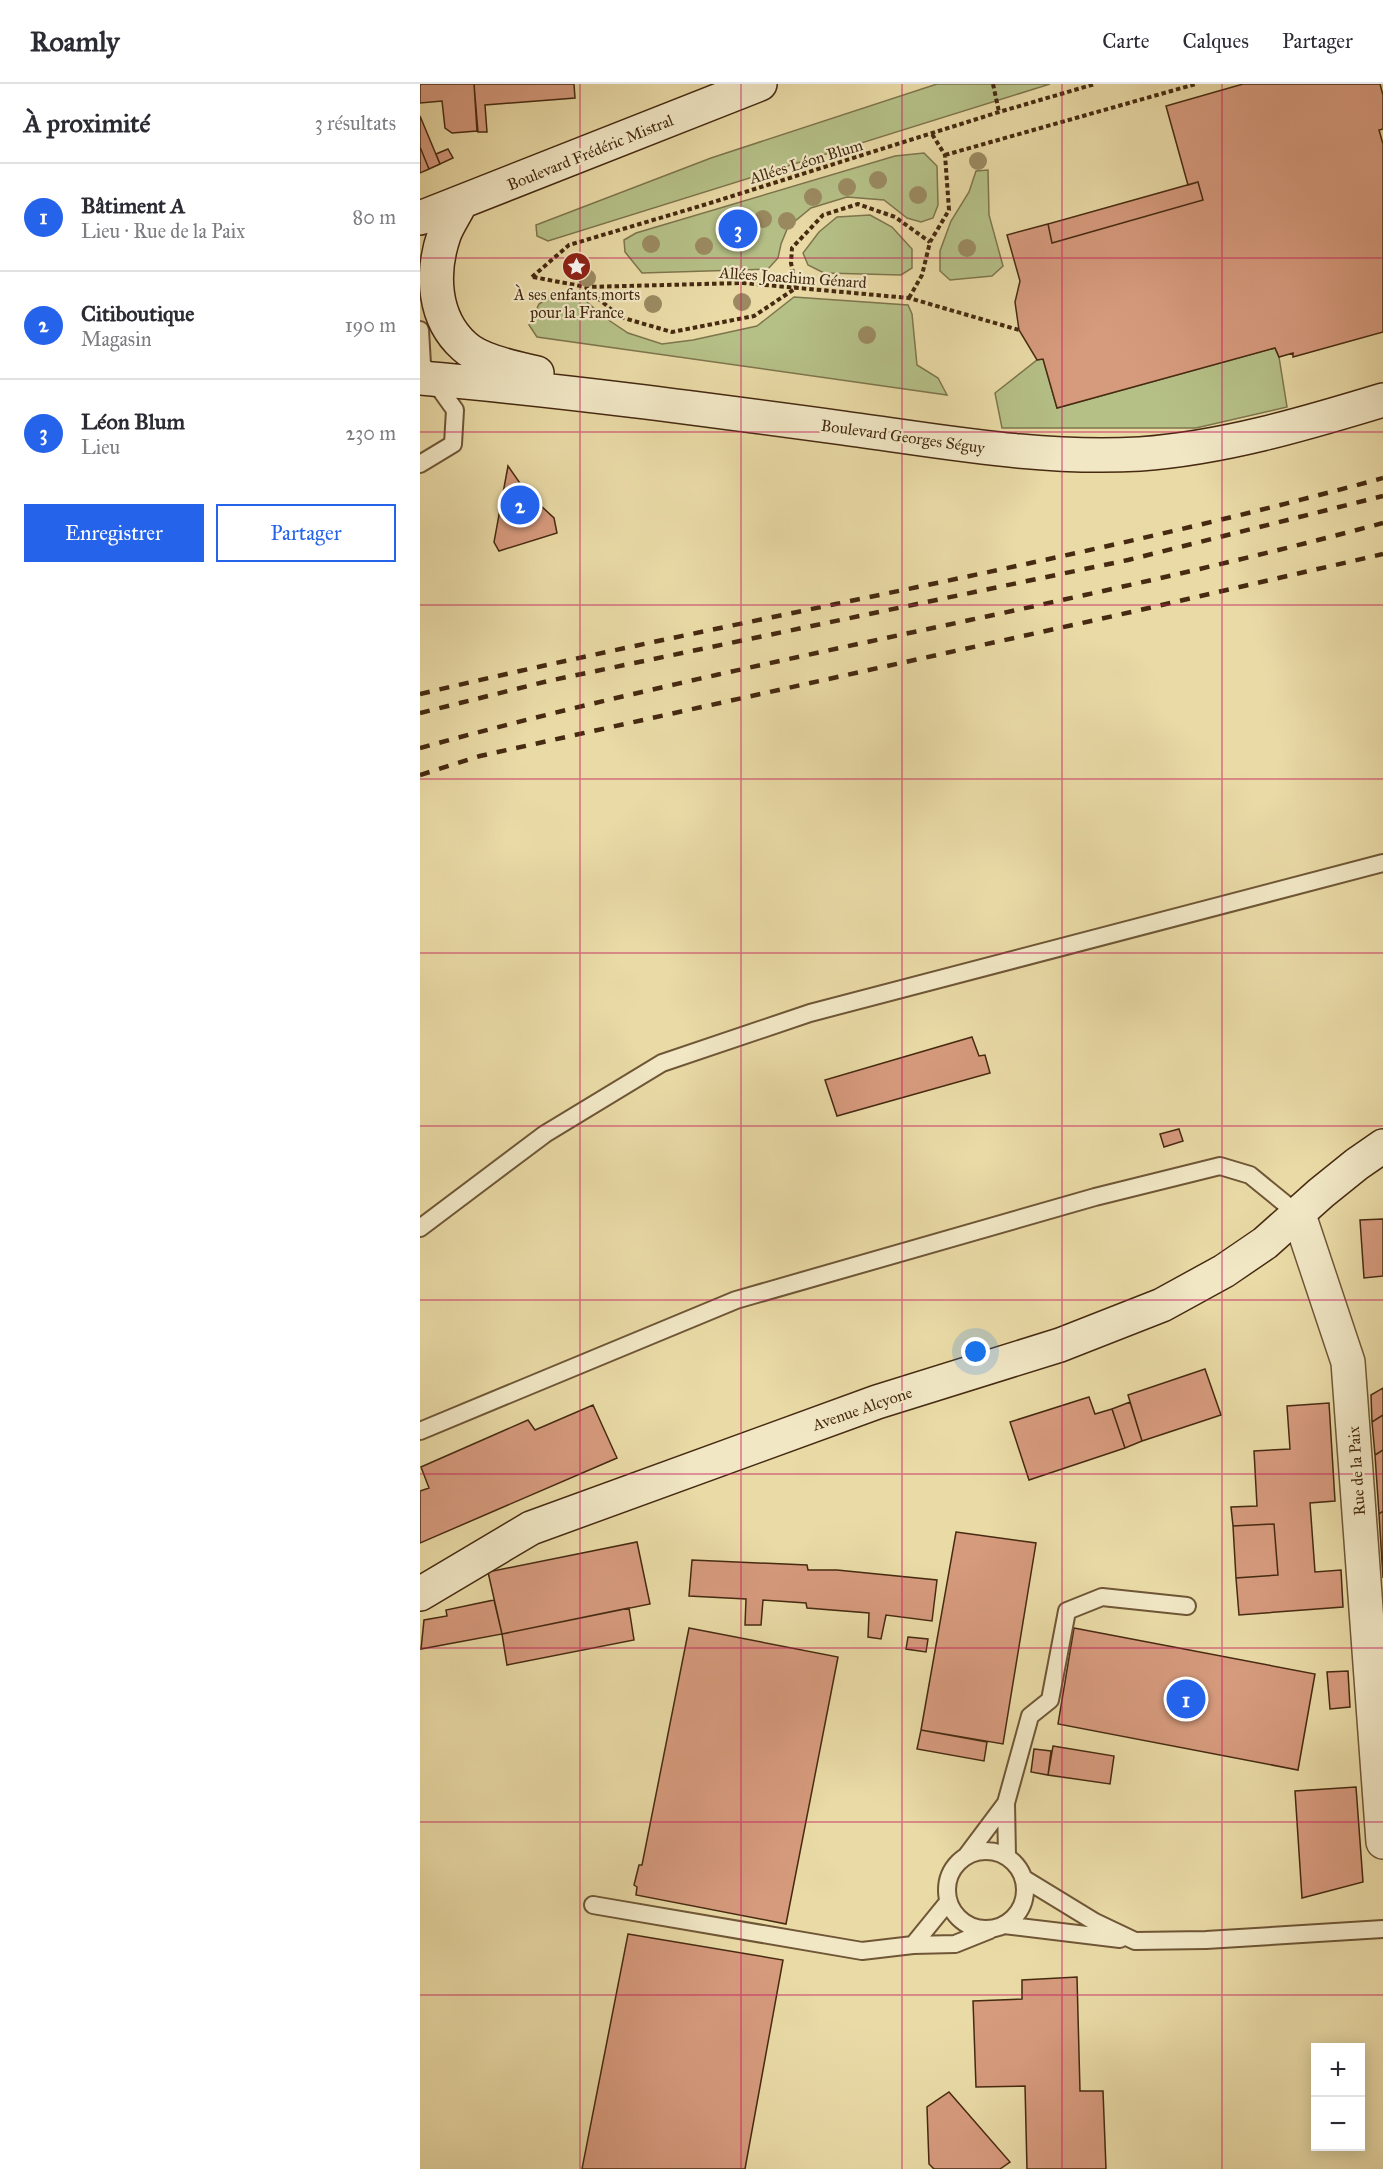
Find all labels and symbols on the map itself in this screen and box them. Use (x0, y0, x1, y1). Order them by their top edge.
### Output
street label: Boulevard Frédéric Mistral (504, 110, 677, 194)
street label: Allées Léon Blum (746, 135, 866, 188)
pin: 3 (718, 206, 758, 252)
place icon: À ses enfants morts pour la France (561, 250, 593, 282)
street label: Allées Joachim Génard (718, 263, 867, 293)
place label: À ses enfants morts pour la France (513, 284, 640, 322)
street label: Boulevard Georges Séguy (820, 416, 987, 458)
pin: 2 (500, 482, 540, 528)
your location (961, 1337, 990, 1366)
street label: Avenue Alcyone (809, 1382, 915, 1435)
street label: Rue de la Paix (1344, 1426, 1369, 1516)
pin: 1 (1166, 1676, 1206, 1722)

